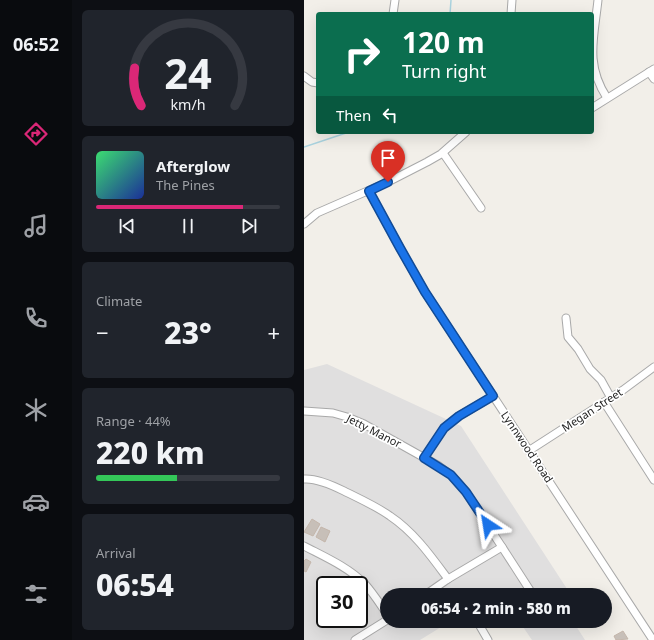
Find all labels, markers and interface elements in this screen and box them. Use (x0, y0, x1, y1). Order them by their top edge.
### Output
text: 120 m (402, 23, 485, 61)
icon: right (336, 28, 388, 80)
text: 06:52 (13, 32, 59, 56)
text: 24 (164, 45, 212, 101)
text: Turn right (402, 59, 486, 83)
text: km/h (170, 95, 206, 114)
icon: left (379, 104, 401, 126)
text: Then (336, 105, 371, 125)
icon: directions (22, 120, 50, 148)
pin (371, 141, 405, 182)
icon: arrive (377, 147, 399, 169)
text: Afterglow (156, 156, 230, 176)
text: The Pines (156, 176, 215, 194)
icon: music (22, 212, 50, 240)
icon: previous (116, 215, 138, 237)
icon: pause (177, 215, 199, 237)
icon: next (238, 215, 260, 237)
text: Climate (96, 292, 142, 310)
icon: phone (22, 304, 50, 332)
text: 23° (164, 312, 212, 353)
text: − (96, 317, 109, 347)
text: + (267, 317, 280, 347)
street label: Megan Street (558, 384, 625, 435)
icon: climate (22, 396, 50, 424)
street label: Lynnwood Road (498, 408, 557, 485)
street label: Jetty Manor (343, 410, 405, 451)
text: Range · 44% (96, 412, 171, 430)
text: 220 km (96, 432, 205, 473)
icon: car (22, 488, 50, 516)
position arrow (467, 504, 509, 546)
text: Arrival (96, 544, 136, 562)
text: 06:54 (96, 564, 174, 605)
speed limit sign: 30 (316, 576, 368, 628)
icon: filters (22, 580, 50, 608)
text: 06:54 · 2 min · 580 m (421, 598, 571, 618)

